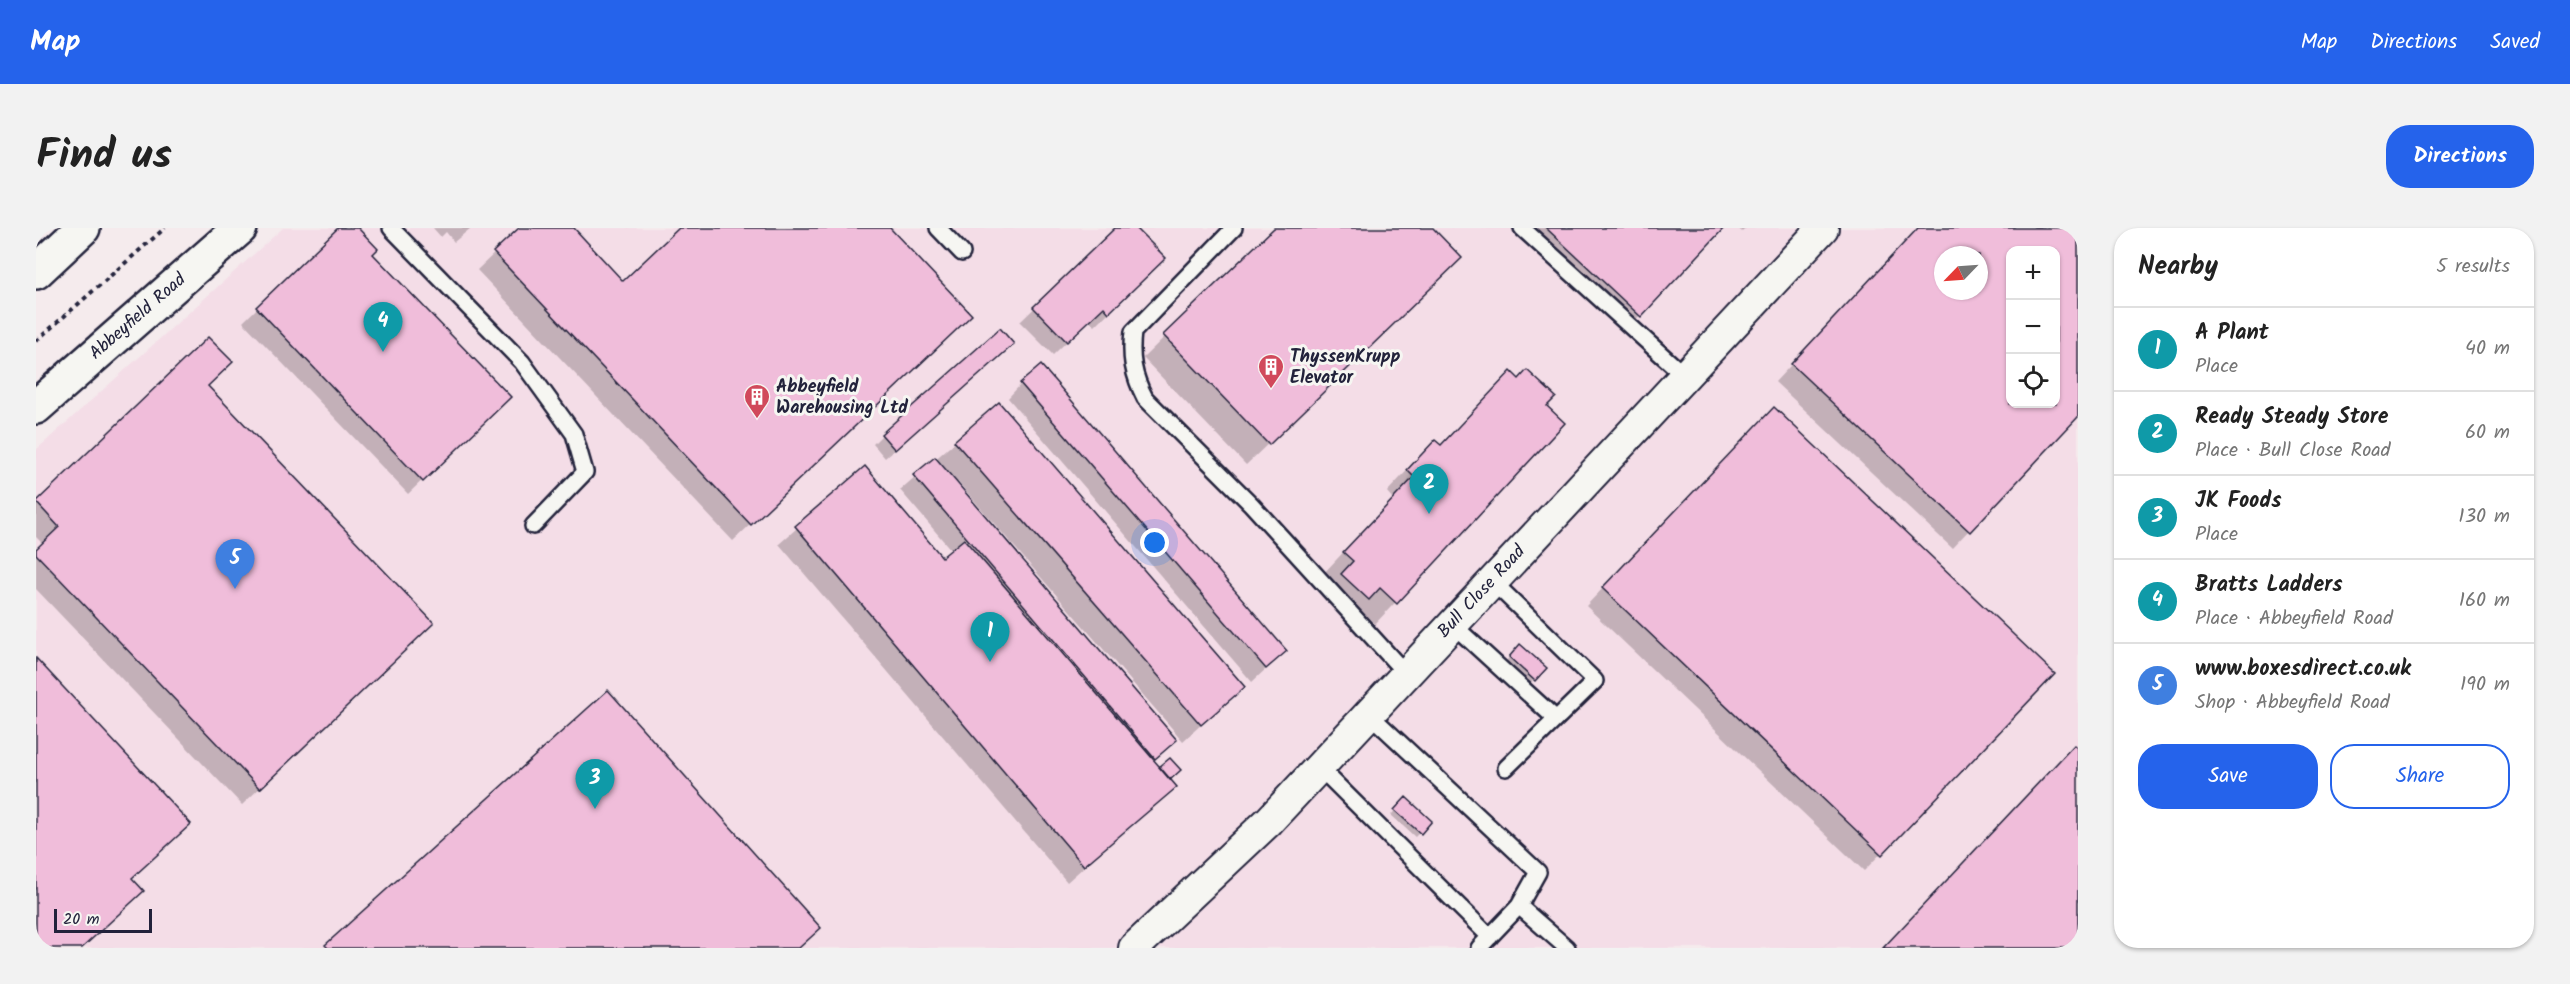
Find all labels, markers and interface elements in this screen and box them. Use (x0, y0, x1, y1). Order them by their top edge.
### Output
text: Map (30, 20, 81, 65)
text: Map (2301, 26, 2337, 59)
text: Directions (2370, 26, 2457, 59)
text: Saved (2490, 26, 2540, 59)
text: Find us (36, 123, 172, 190)
button: Directions (2386, 125, 2534, 188)
north arrow (1934, 246, 1988, 300)
map controls (2006, 246, 2060, 408)
button: + (2006, 246, 2060, 300)
text: Nearby (2138, 246, 2218, 288)
text: 5 results (2436, 251, 2510, 283)
street label: Abbeyfield Road (83, 266, 194, 368)
button: − (2006, 300, 2060, 354)
pin: 4 (364, 302, 402, 352)
text: A Plant (2195, 316, 2269, 351)
text: 1 (2154, 333, 2161, 365)
text: 40 m (2465, 333, 2510, 365)
place label: ThyssenKrupp Elevator (1290, 343, 1401, 393)
text: Place (2195, 351, 2238, 383)
building icon: ThyssenKrupp Elevator (1256, 352, 1286, 390)
button: locate (2006, 354, 2060, 408)
place label: Abbeyfield Warehousing Ltd (776, 373, 908, 423)
building icon: Abbeyfield Warehousing Ltd (742, 382, 772, 420)
text: Ready Steady Store (2195, 400, 2389, 435)
text: 2 (2152, 417, 2163, 449)
text: 60 m (2465, 417, 2510, 449)
text: Place · Bull Close Road (2195, 435, 2391, 467)
pin: 2 (1410, 464, 1448, 514)
text: JK Foods (2195, 484, 2282, 519)
text: 3 (2152, 501, 2163, 533)
text: 130 m (2458, 501, 2510, 533)
text: Place (2195, 519, 2238, 551)
your location (1140, 528, 1169, 557)
street label: Bull Close Road (1431, 538, 1534, 645)
pin: 5 (216, 540, 254, 589)
text: Bratts Ladders (2195, 568, 2342, 603)
text: 4 (2152, 585, 2163, 617)
text: 160 m (2459, 585, 2510, 617)
text: Place · Abbeyfield Road (2195, 603, 2393, 635)
pin: 1 (970, 612, 1010, 662)
text: www.boxesdirect.co.uk (2195, 652, 2411, 687)
text: 5 (2152, 669, 2163, 701)
text: 190 m (2460, 669, 2510, 701)
text: Shop · Abbeyfield Road (2195, 687, 2390, 719)
button: Save (2138, 744, 2318, 809)
button: Share (2330, 744, 2510, 809)
pin: 3 (576, 760, 614, 809)
scale bar (54, 906, 152, 934)
text: 20 m (63, 907, 99, 932)

